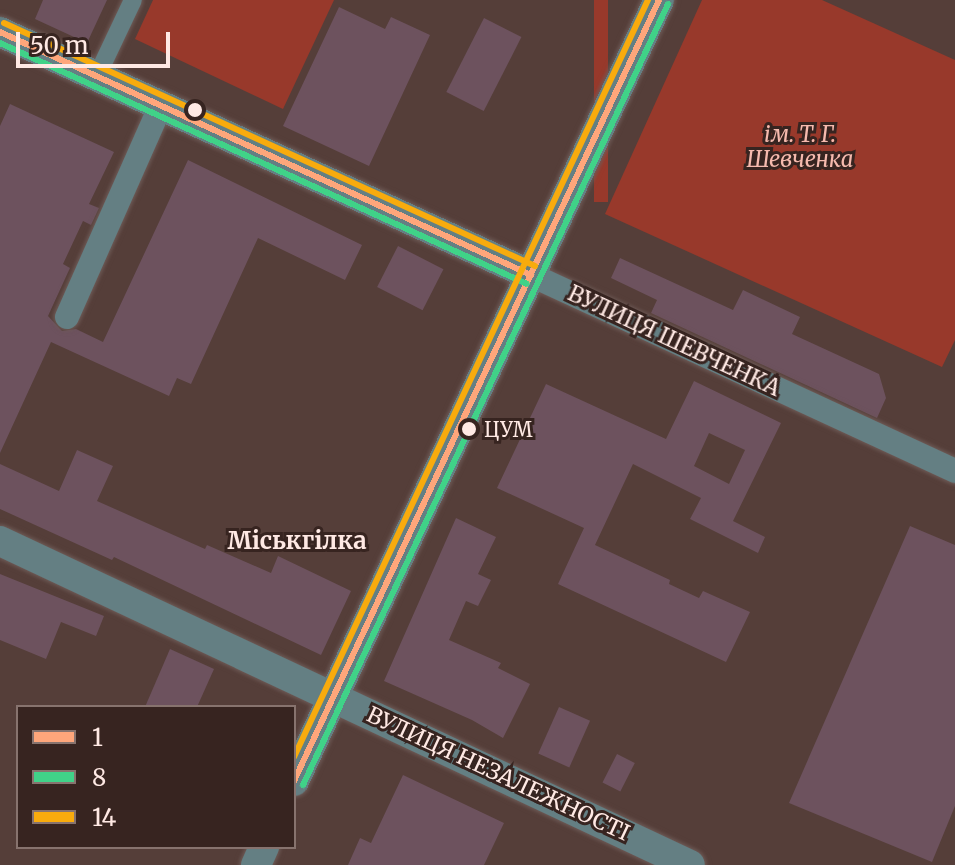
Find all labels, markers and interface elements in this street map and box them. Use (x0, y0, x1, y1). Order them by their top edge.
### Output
scale bar (20, 16, 174, 66)
text: 50 m (30, 30, 89, 61)
unlabelled marker (187, 102, 203, 118)
park label: ім. Т. Г. Шевченка (747, 121, 853, 172)
street label: ВУЛИЦЯ ШЕВЧЕНКА (564, 280, 784, 402)
place label: ЦУМ (484, 417, 533, 441)
marker: ЦУМ (461, 421, 477, 437)
district label: Міськгілка (227, 527, 367, 555)
street label: ВУЛИЦЯ НЕЗАЛЕЖНОСТІ (362, 701, 634, 847)
legend (16, 705, 296, 849)
text: 1 (92, 722, 103, 753)
text: 8 (92, 762, 106, 793)
text: 14 (92, 802, 116, 833)

